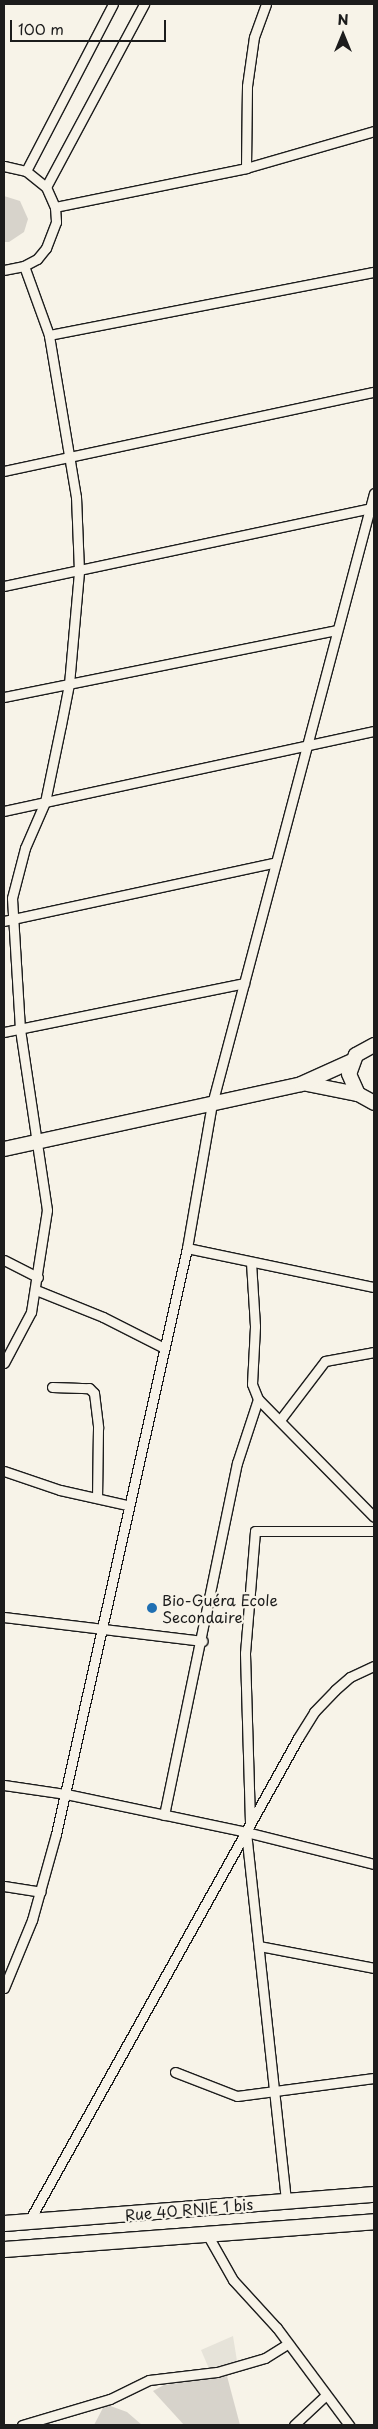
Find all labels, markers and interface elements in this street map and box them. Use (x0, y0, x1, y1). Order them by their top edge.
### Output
text: N (337, 9, 349, 30)
scale bar (12, 10, 169, 42)
north arrow (318, 10, 368, 60)
text: 100 m (18, 17, 64, 40)
place label: Bio-Guéra Ecole Secondaire (162, 1590, 279, 1625)
marker: Bio-Guéra Ecole Secondaire (146, 1602, 158, 1614)
street label: Rue 40 RNIE 1 bis (123, 2194, 255, 2224)

